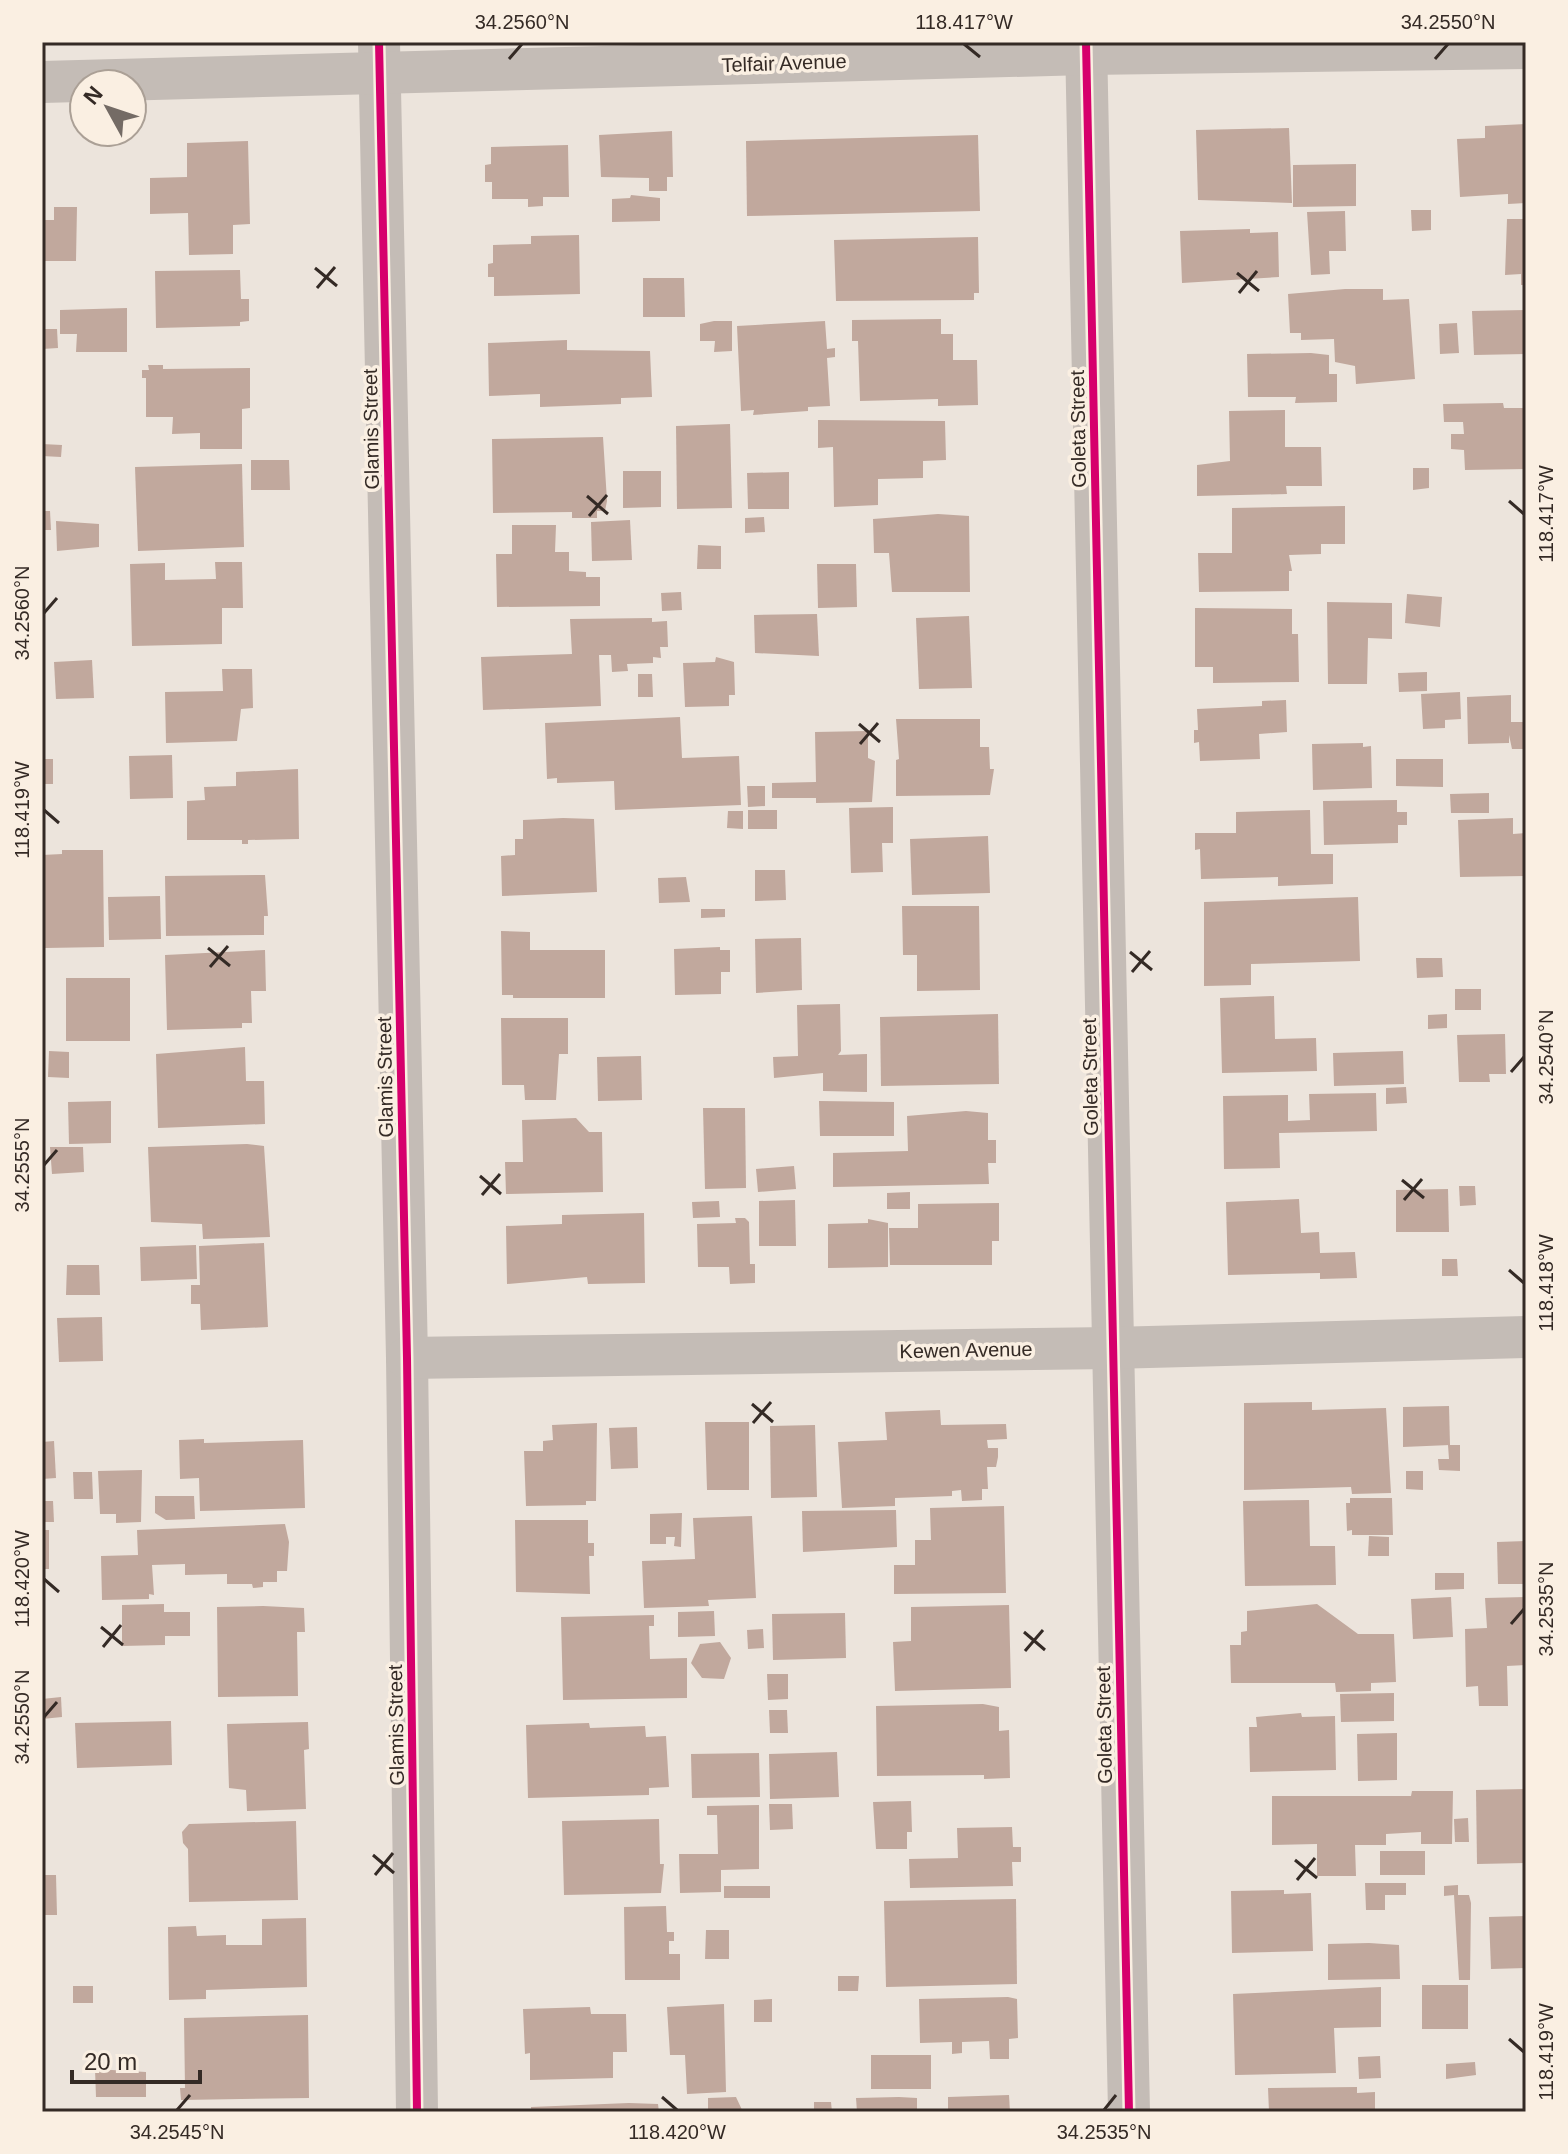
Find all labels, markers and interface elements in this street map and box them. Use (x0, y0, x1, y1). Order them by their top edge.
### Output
text: 34.2560°N (475, 11, 569, 33)
text: 118.417°W (915, 11, 1013, 33)
text: 34.2550°N (1401, 11, 1495, 33)
street label: Telfair Avenue (721, 50, 847, 76)
north arrow (68, 68, 148, 148)
text: N (78, 81, 108, 110)
street label: Glamis Street (359, 368, 383, 490)
street label: Goleta Street (1066, 369, 1090, 488)
text: 118.417°W (1535, 465, 1557, 563)
text: 34.2560°N (11, 566, 33, 660)
text: 118.419°W (11, 761, 33, 859)
text: 34.2540°N (1535, 1010, 1557, 1104)
street label: Glamis Street (373, 1016, 397, 1138)
street label: Goleta Street (1078, 1017, 1102, 1136)
text: 34.2555°N (11, 1118, 33, 1212)
text: 118.418°W (1535, 1234, 1557, 1332)
street label: Kewen Avenue (899, 1338, 1033, 1362)
text: 118.420°W (11, 1530, 33, 1628)
text: 34.2535°N (1535, 1562, 1557, 1656)
street label: Glamis Street (384, 1664, 408, 1786)
street label: Goleta Street (1092, 1665, 1116, 1784)
text: 34.2550°N (11, 1670, 33, 1764)
text: 118.419°W (1535, 2003, 1557, 2101)
scale bar (72, 2034, 200, 2084)
text: 20 m (84, 2048, 137, 2075)
text: 34.2545°N (130, 2121, 224, 2143)
text: 118.420°W (628, 2121, 726, 2143)
text: 34.2535°N (1057, 2121, 1151, 2143)

